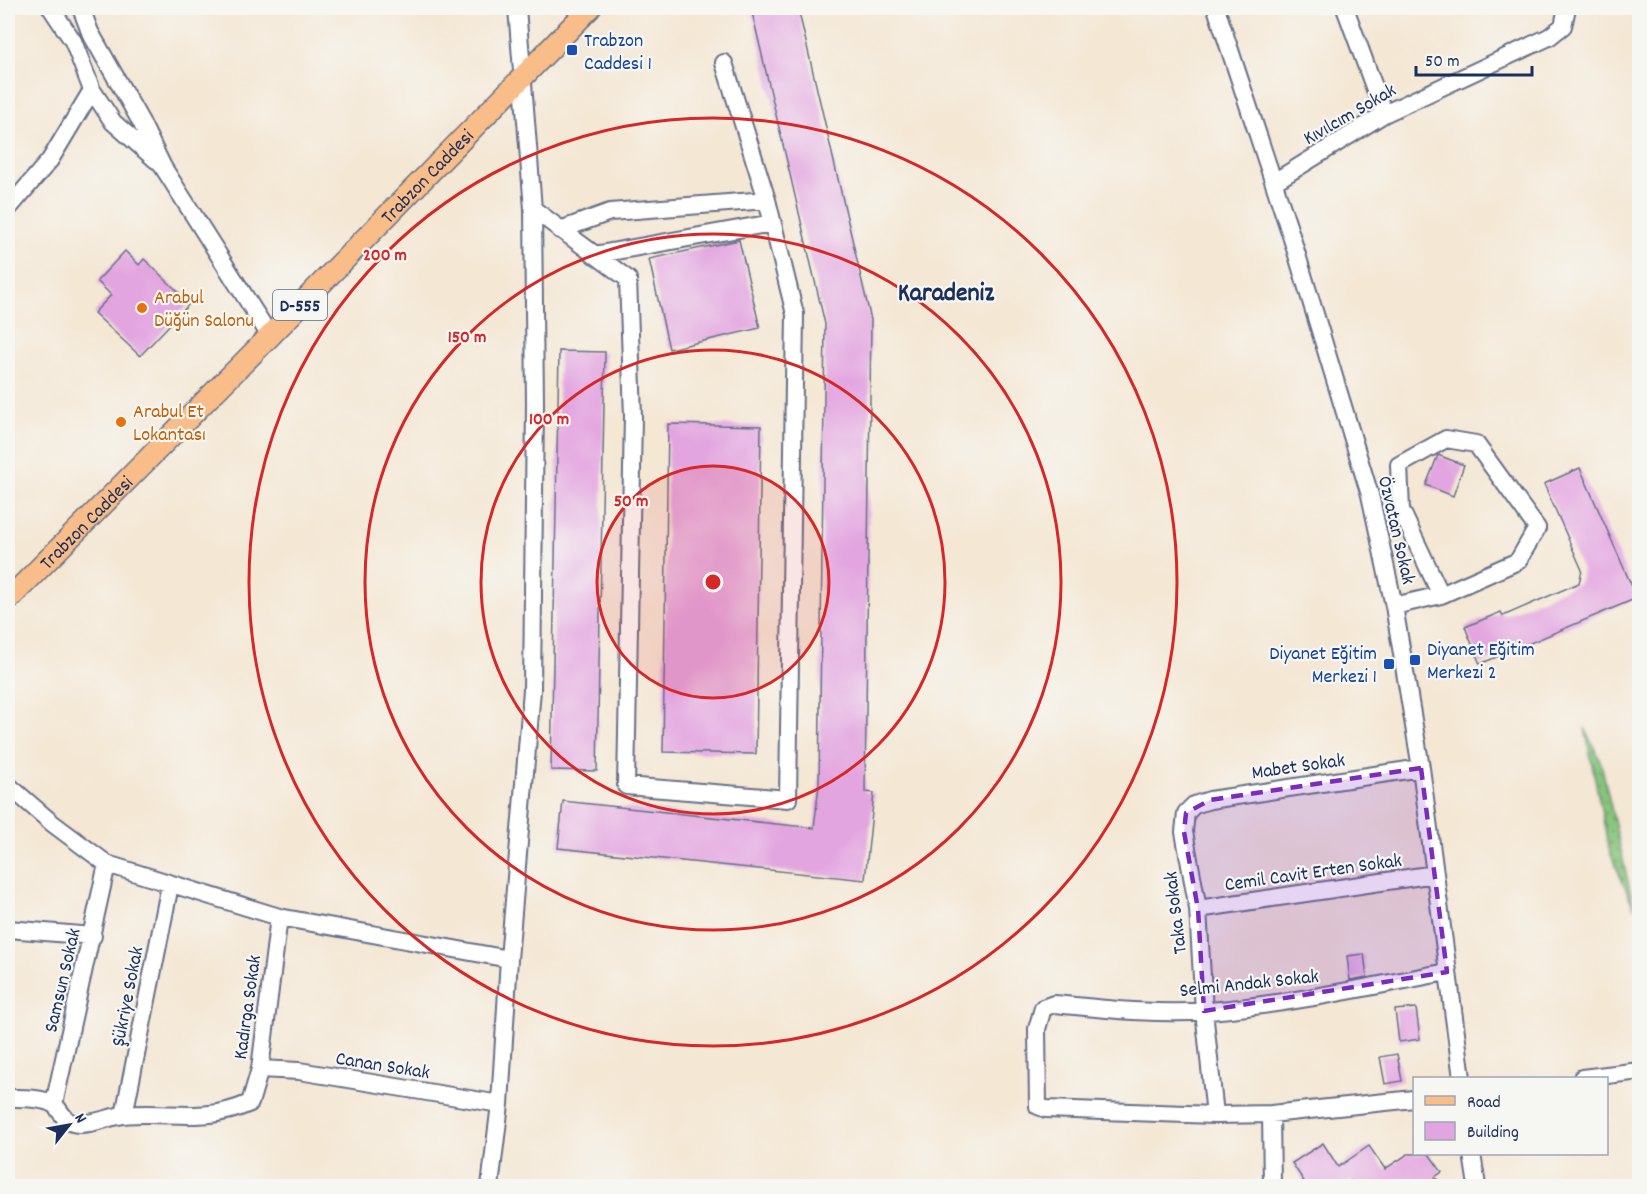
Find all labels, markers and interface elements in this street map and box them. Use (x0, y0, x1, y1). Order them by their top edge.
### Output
place label: Trabzon Caddesi 1 (584, 28, 652, 79)
scale bar (1416, 39, 1532, 77)
marker: Trabzon Caddesi 1 (565, 43, 579, 57)
text: 50 m (1425, 50, 1460, 75)
street label: Kıvılcım Sokak (1299, 78, 1402, 154)
street label: Trabzon Caddesi (376, 124, 482, 231)
text: 200 m (363, 244, 407, 269)
district label: Karadeniz (898, 276, 995, 313)
place label: Arabul Düğün Salonu (154, 285, 254, 336)
road number: D-555 (273, 290, 327, 320)
marker: Arabul Düğün Salonu (135, 301, 149, 315)
text: 150 m (448, 326, 486, 351)
place label: Arabul Et Lokantası (133, 399, 206, 450)
text: 100 m (529, 408, 569, 433)
marker: Arabul Et Lokantası (114, 415, 128, 429)
street label: Trabzon Caddesi (34, 470, 141, 577)
street label: Özvatan Sokak (1369, 474, 1421, 588)
text: 50 m (614, 490, 648, 515)
centre of rings (703, 572, 723, 592)
place label: Diyanet Eğitim Merkezi 2 (1427, 637, 1535, 688)
place label: Diyanet Eğitim Merkezi 1 (1269, 641, 1377, 692)
marker: Diyanet Eğitim Merkezi 2 (1408, 653, 1422, 667)
marker: Diyanet Eğitim Merkezi 1 (1382, 657, 1396, 671)
street label: Mabet Sokak (1250, 748, 1347, 788)
street label: Cemil Cavit Erten Sokak (1223, 848, 1404, 900)
street label: Taka Sokak (1158, 870, 1196, 956)
street label: Samsun Sokak (38, 926, 90, 1036)
street label: Şükriye Sokak (106, 944, 152, 1049)
street label: Kadırga Sokak (228, 953, 270, 1062)
street label: Selmi Andak Sokak (1178, 964, 1320, 1006)
street label: Canan Sokak (333, 1046, 432, 1088)
legend (1413, 1077, 1608, 1155)
text: Road (1467, 1091, 1501, 1116)
north arrow (39, 1095, 99, 1155)
text: N (68, 1109, 92, 1128)
text: Building (1467, 1121, 1519, 1146)

